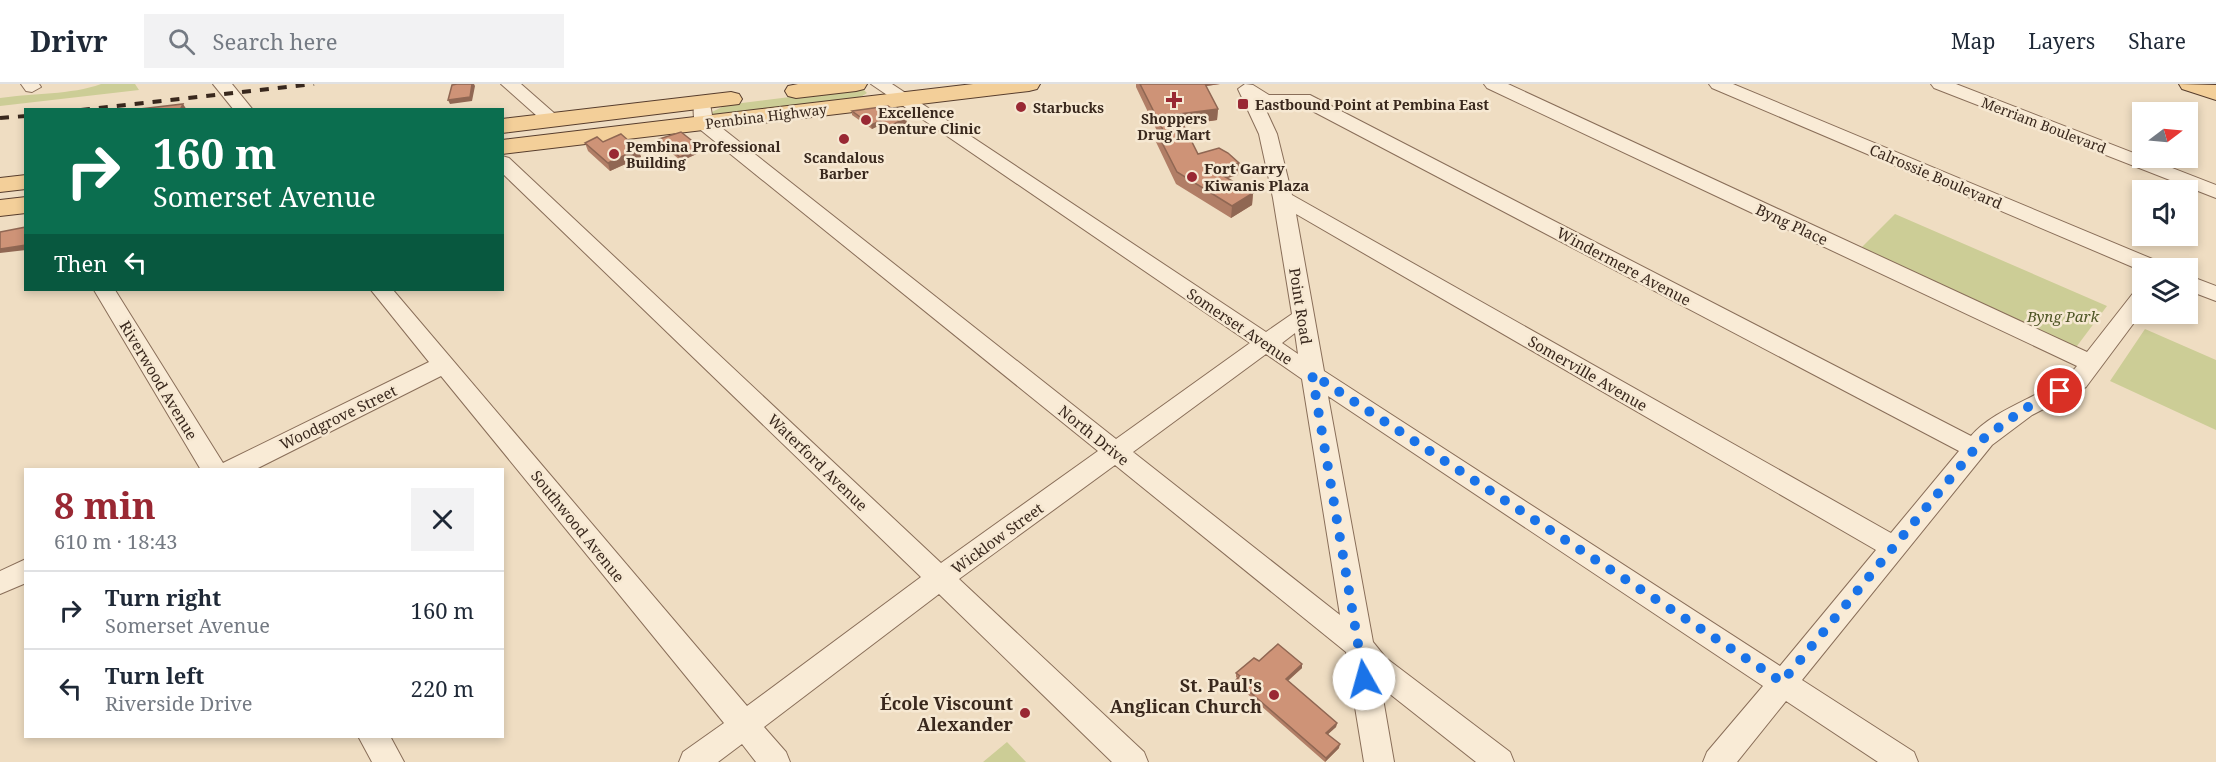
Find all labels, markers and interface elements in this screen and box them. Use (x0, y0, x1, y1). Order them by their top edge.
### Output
search box (144, 14, 564, 68)
text: Drivr (30, 22, 108, 60)
icon: search (165, 25, 198, 58)
text: Search here (213, 26, 337, 56)
text: Map (1951, 27, 1995, 55)
text: Layers (2028, 27, 2095, 55)
text: Share (2128, 27, 2186, 55)
street label: Merriam Boulevard (1979, 92, 2109, 158)
marker: Shoppers Drug Mart (1167, 93, 1181, 107)
place label: Eastbound Point at Pembina East (1255, 95, 1489, 114)
marker: Eastbound Point at Pembina East (1236, 97, 1250, 111)
place label: Starbucks (1033, 98, 1104, 117)
street label: Pembina Highway (704, 99, 828, 133)
marker: Starbucks (1014, 100, 1028, 114)
north arrow (2132, 102, 2198, 168)
map controls (2132, 102, 2198, 324)
place label: Excellence Denture Clinic (878, 103, 981, 138)
place label: Shoppers Drug Mart (1137, 109, 1211, 144)
marker: Excellence Denture Clinic (859, 113, 873, 127)
text: 160 m (153, 124, 277, 181)
icon: right (54, 132, 132, 210)
marker: Scandalous Barber (837, 132, 851, 146)
place label: Pembina Professional Building (626, 137, 780, 172)
street label: Calrossie Boulevard (1867, 139, 2005, 213)
marker: Pembina Professional Building (607, 147, 621, 161)
place label: Scandalous Barber (804, 148, 884, 183)
place label: Fort Garry Kiwanis Plaza (1204, 158, 1309, 195)
marker: Fort Garry Kiwanis Plaza (1185, 170, 1199, 184)
text: Somerset Avenue (153, 178, 376, 215)
button: sound (2132, 180, 2198, 246)
street label: Byng Place (1753, 199, 1831, 249)
street label: Windermere Avenue (1553, 222, 1695, 310)
icon: left (119, 246, 152, 279)
text: Then (54, 248, 107, 278)
button: layers (2132, 258, 2198, 324)
street label: Point Road (1285, 266, 1317, 346)
street label: Somerset Avenue (1183, 283, 1297, 369)
park label: Byng Park (2026, 306, 2100, 326)
street label: Riverwood Avenue (116, 317, 202, 443)
street label: Somerville Avenue (1525, 331, 1651, 415)
pin (2034, 365, 2085, 416)
icon: arrive (2043, 374, 2076, 407)
street label: Woodgrove Street (276, 380, 400, 454)
street label: North Drive (1055, 400, 1133, 470)
street label: Waterford Avenue (764, 409, 872, 515)
street label: Southwood Avenue (527, 466, 629, 586)
text: 8 min (54, 481, 156, 530)
button: close (411, 488, 474, 551)
street label: Wicklow Street (947, 498, 1047, 578)
text: 610 m · 18:43 (54, 528, 177, 555)
text: Turn right (105, 582, 221, 612)
icon: right (54, 594, 87, 627)
text: 160 m (411, 595, 474, 625)
text: Somerset Avenue (105, 612, 270, 639)
position arrow (1332, 647, 1396, 711)
text: Turn left (105, 660, 204, 690)
icon: left (54, 672, 87, 705)
text: 220 m (411, 673, 474, 703)
place label: St. Paul's Anglican Church (1110, 673, 1262, 718)
marker: St. Paul's Anglican Church (1267, 688, 1281, 702)
text: Riverside Drive (105, 690, 252, 717)
place label: École Viscount Alexander (880, 691, 1014, 736)
marker: École Viscount Alexander (1018, 706, 1032, 720)

